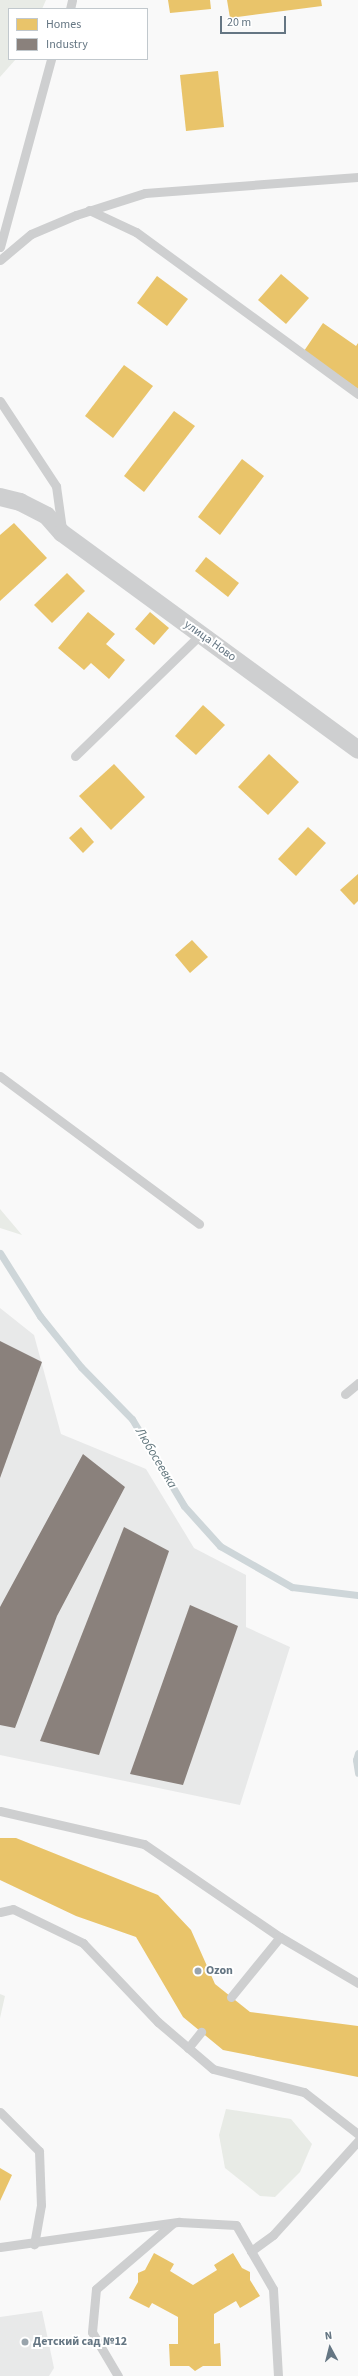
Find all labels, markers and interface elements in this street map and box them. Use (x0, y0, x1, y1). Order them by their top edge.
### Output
legend (8, 8, 148, 60)
scale bar (222, 8, 288, 34)
text: 20 m (227, 14, 251, 31)
text: Homes (46, 16, 81, 33)
text: Industry (46, 36, 88, 53)
street label: улица Ново (181, 617, 239, 665)
water label: Любосеевка (132, 1425, 180, 1491)
place label: Ozon (206, 1964, 233, 1978)
marker: Ozon (193, 1966, 203, 1976)
north arrow (310, 2328, 350, 2368)
text: N (324, 2328, 333, 2343)
place label: Детский сад №12 (33, 2335, 127, 2349)
marker: Детский сад №12 (20, 2337, 30, 2347)

